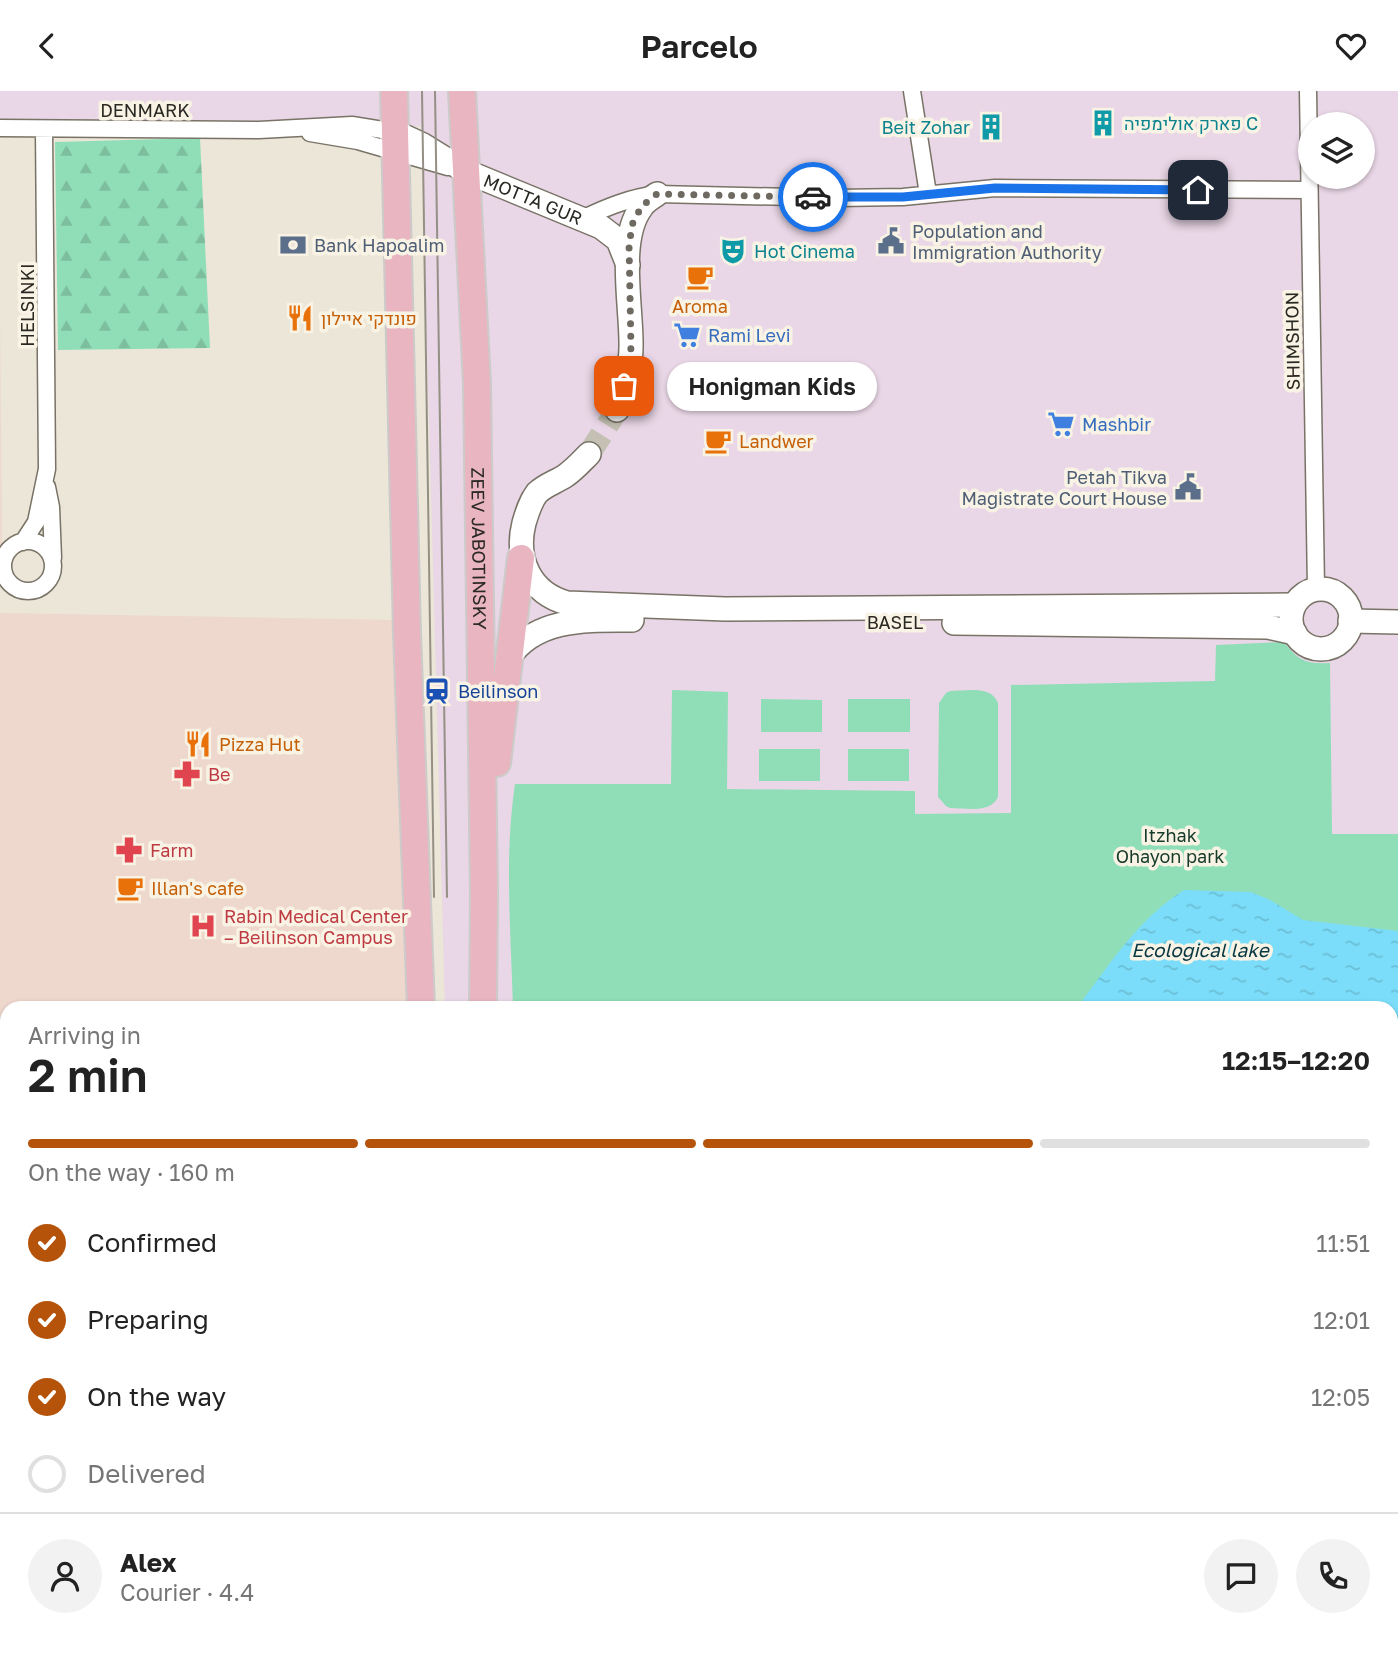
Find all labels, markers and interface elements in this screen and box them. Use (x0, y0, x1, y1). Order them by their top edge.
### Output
icon: back (28, 27, 66, 65)
text: Parcelo (640, 27, 758, 65)
icon: heart (1332, 27, 1370, 65)
street label: DENMARK (100, 99, 190, 121)
building icon: פארק אולימפיה C (1088, 108, 1118, 138)
building icon: Beit Zohar (976, 112, 1006, 142)
place label: פארק אולימפיה C (1124, 112, 1258, 134)
map controls (1298, 112, 1375, 189)
button: layers (1298, 112, 1375, 189)
place label: Beit Zohar (881, 116, 970, 138)
pin (1168, 160, 1228, 220)
courier (778, 162, 848, 232)
street label: MOTTA GUR (481, 169, 586, 229)
icon: home (1179, 171, 1217, 209)
icon: car (794, 178, 832, 216)
place label: Population and Immigration Authority (912, 220, 1102, 263)
public building icon: Population and Immigration Authority (876, 226, 906, 256)
bank icon: Bank Hapoalim (278, 230, 308, 260)
place label: Bank Hapoalim (314, 234, 444, 256)
theatre icon: Hot Cinema (718, 236, 748, 266)
place label: Hot Cinema (754, 240, 855, 262)
cafe icon: Aroma (685, 262, 715, 292)
street label: HELSINKI (16, 263, 38, 347)
street label: SHIMSHON (1280, 292, 1304, 390)
place label: Aroma (672, 295, 728, 317)
restaurant icon: פונדקי איילון (285, 303, 315, 333)
place label: פונדקי איילון (321, 307, 417, 329)
supermarket icon: Rami Levi (672, 320, 702, 350)
place label: Rami Levi (708, 324, 791, 346)
pin (594, 356, 654, 416)
callout: Honigman Kids (666, 361, 876, 411)
icon: bag (605, 367, 643, 405)
text: Honigman Kids (688, 372, 856, 400)
supermarket icon: Mashbir (1046, 409, 1076, 439)
place label: Mashbir (1082, 413, 1151, 435)
cafe icon: Landwer (703, 426, 733, 456)
place label: Landwer (739, 430, 814, 452)
place label: Petah Tikva Magistrate Court House (961, 466, 1167, 509)
street label: ZEEV JABOTINSKY (467, 467, 491, 630)
public building icon: Petah Tikva Magistrate Court House (1173, 472, 1203, 502)
street label: BASEL (867, 611, 923, 633)
station icon: Beilinson (422, 676, 452, 706)
place label: Beilinson (458, 680, 538, 702)
restaurant icon: Pizza Hut (183, 729, 213, 759)
place label: Pizza Hut (219, 733, 301, 755)
pharmacy icon: Be (172, 759, 202, 789)
place label: Be (208, 763, 231, 785)
park label: Itzhak Ohayon park (1116, 824, 1224, 867)
pharmacy icon: Farm (114, 835, 144, 865)
place label: Farm (150, 839, 193, 861)
cafe icon: Illan's cafe (115, 873, 145, 903)
place label: Illan's cafe (151, 877, 244, 899)
place label: Rabin Medical Center – Beilinson Campus (224, 905, 408, 948)
hospital icon: Rabin Medical Center – Beilinson Campus (188, 911, 218, 941)
water label: Ecological lake (1131, 938, 1271, 961)
text: Arriving in (28, 1021, 141, 1049)
text: 12:15–12:20 (1222, 1045, 1370, 1076)
text: 2 min (28, 1047, 148, 1102)
text: On the way · 160 m (28, 1158, 235, 1186)
icon: check (28, 1224, 66, 1262)
text: Confirmed (87, 1227, 217, 1258)
text: 11:51 (1316, 1229, 1370, 1257)
icon: check (28, 1301, 66, 1339)
text: Preparing (87, 1304, 209, 1335)
text: 12:01 (1313, 1306, 1370, 1334)
icon: check (28, 1378, 66, 1416)
text: On the way (87, 1381, 226, 1412)
text: 12:05 (1311, 1383, 1370, 1411)
text: Delivered (87, 1458, 206, 1489)
button: person (28, 1539, 102, 1613)
button: chat (1204, 1539, 1278, 1613)
button: phone (1296, 1539, 1370, 1613)
text: Alex (120, 1547, 177, 1578)
text: Courier · 4.4 (120, 1578, 254, 1606)

